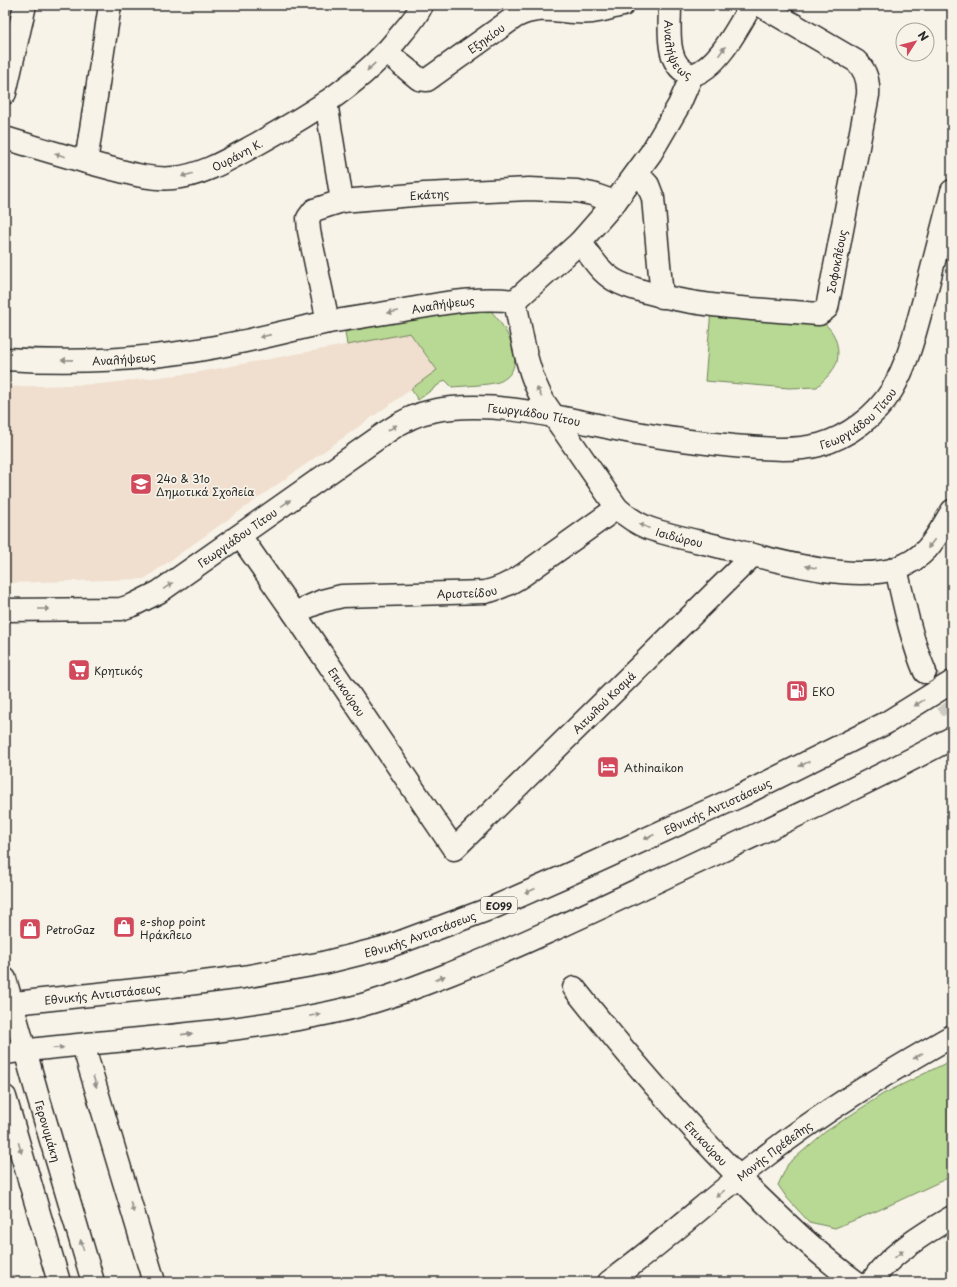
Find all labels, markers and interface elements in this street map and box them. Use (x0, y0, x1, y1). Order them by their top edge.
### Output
street label: Εξηκίου (464, 19, 508, 57)
street label: Αναλήψεως (661, 20, 695, 83)
north arrow (895, 22, 935, 62)
text: N (914, 27, 933, 45)
one-way arrow (718, 46, 726, 56)
one-way arrow (366, 63, 376, 72)
street label: Ουράνη Κ. (209, 134, 266, 175)
one-way arrow (54, 152, 66, 158)
one-way arrow (181, 172, 193, 178)
street label: Εκάτης (409, 184, 450, 204)
street label: Σοφοκλέους (822, 228, 850, 294)
street label: Αναλήψεως (410, 291, 476, 317)
one-way arrow (387, 309, 399, 315)
one-way arrow (259, 334, 272, 340)
street label: Αναλήψεως (92, 347, 157, 369)
one-way arrow (60, 357, 73, 363)
street label: Γεωργιάδου Τίτου (817, 384, 900, 453)
one-way arrow (536, 387, 542, 398)
street label: Γεωργιάδου Τίτου (487, 399, 582, 430)
one-way arrow (387, 424, 397, 432)
place label: 24ο & 31ο Δημοτικά Σχολεία (156, 470, 255, 500)
school or university icon: 24ο & 31ο Δημοτικά Σχολεία (128, 471, 154, 497)
one-way arrow (281, 499, 291, 507)
street label: Γεωργιάδου Τίτου (194, 503, 280, 571)
one-way arrow (638, 522, 650, 529)
street label: Ισιδώρου (654, 523, 705, 551)
one-way arrow (927, 538, 936, 549)
one-way arrow (805, 564, 817, 570)
street label: Αριστείδου (437, 581, 499, 602)
one-way arrow (163, 582, 173, 590)
one-way arrow (38, 606, 50, 613)
supermarket icon: Κρητικός (66, 657, 92, 683)
place label: Κρητικός (94, 662, 143, 679)
street label: Επικούρου (325, 664, 370, 720)
street label: Αιτωλού Κοσμά (568, 667, 639, 737)
fuel station icon: EKO (784, 678, 810, 704)
place label: EKO (812, 683, 835, 700)
one-way arrow (914, 699, 924, 707)
hotel icon: Athinaikon (595, 754, 621, 780)
place label: Athinaikon (624, 759, 684, 776)
one-way arrow (799, 761, 810, 767)
street label: Εθνικής Αντιστάσεως (661, 773, 774, 838)
one-way arrow (643, 834, 654, 840)
one-way arrow (524, 889, 536, 895)
road number: ΕΟ99 (481, 897, 517, 913)
street label: Εθνικής Αντιστάσεως (362, 906, 478, 961)
place label: e-shop point Ηράκλειο (140, 913, 206, 943)
shop icon: e-shop point Ηράκλειο (111, 914, 137, 940)
shop icon: PetroGaz (17, 916, 43, 942)
place label: PetroGaz (46, 921, 95, 938)
one-way arrow (434, 975, 446, 981)
street label: Εθνικής Αντιστάσεως (43, 979, 162, 1008)
one-way arrow (309, 1012, 322, 1018)
one-way arrow (181, 1031, 193, 1038)
one-way arrow (52, 1045, 64, 1051)
one-way arrow (913, 1052, 923, 1060)
one-way arrow (92, 1077, 98, 1089)
street label: Γερονυμάκη (31, 1098, 65, 1164)
street label: Μονής Πρέβελης (732, 1116, 816, 1185)
street label: Επικούρου (681, 1117, 732, 1169)
one-way arrow (17, 1142, 23, 1154)
one-way arrow (714, 1189, 725, 1198)
one-way arrow (129, 1201, 135, 1213)
one-way arrow (79, 1238, 85, 1250)
one-way arrow (893, 1249, 904, 1258)

